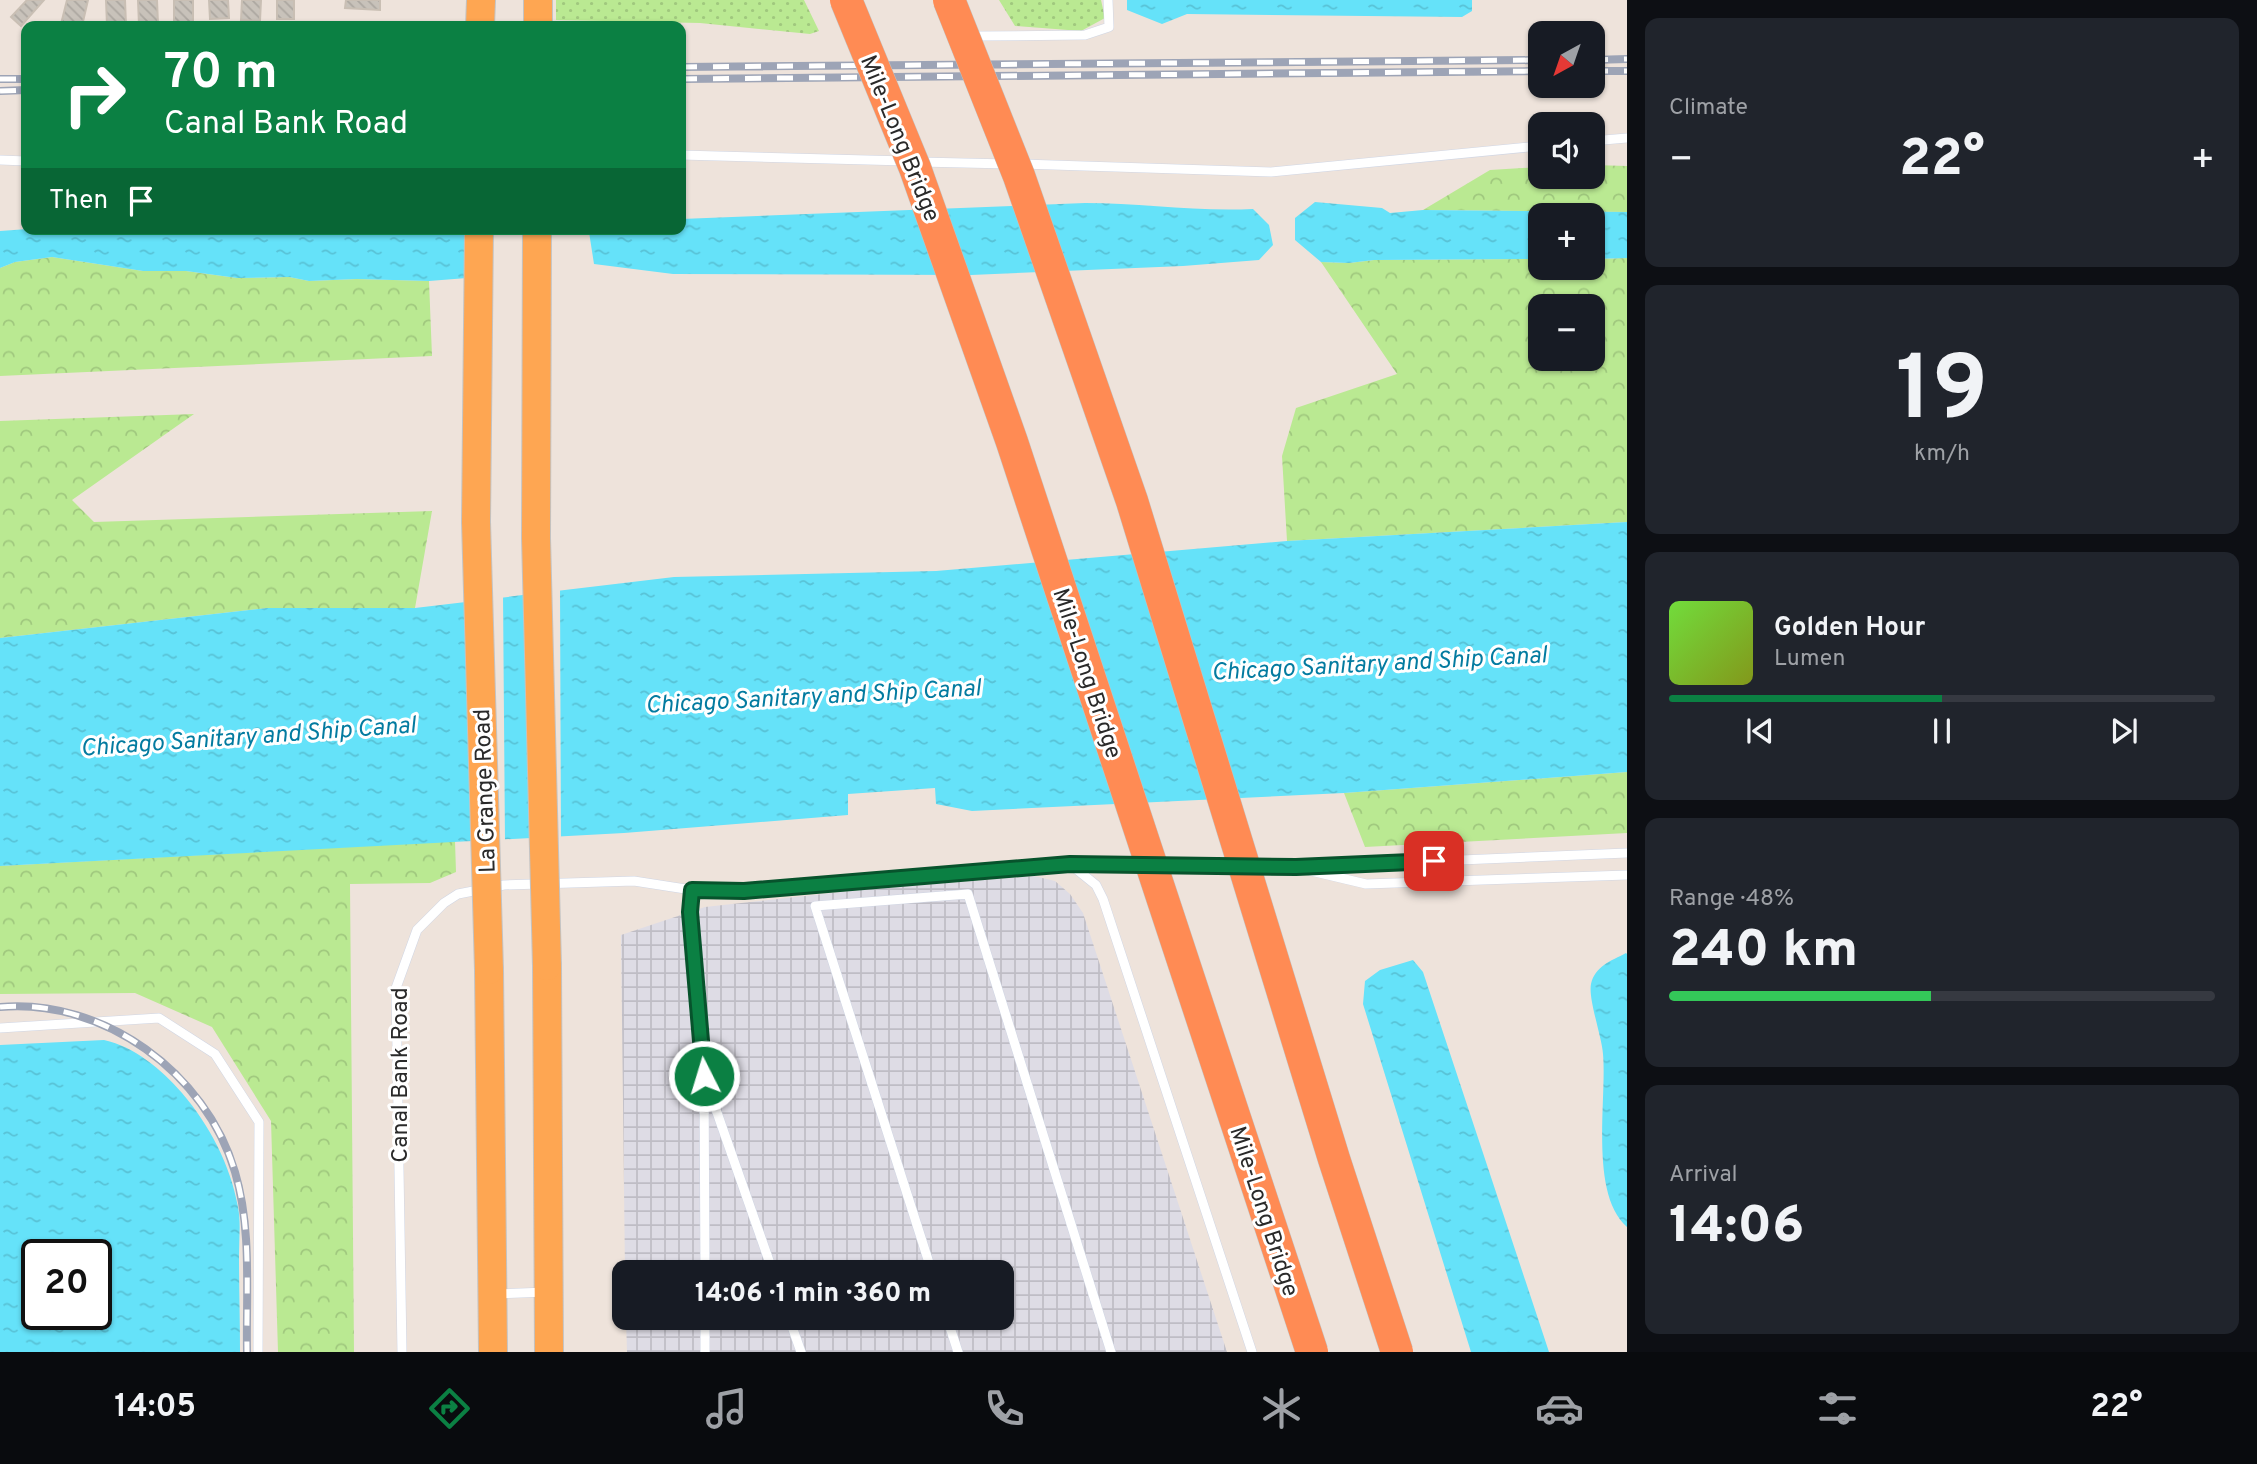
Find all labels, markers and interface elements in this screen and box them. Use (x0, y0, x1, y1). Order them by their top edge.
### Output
north arrow (1528, 21, 1605, 98)
map controls (1528, 21, 1605, 371)
text: 70 m (164, 44, 278, 106)
icon: right (49, 49, 140, 140)
street label: Mile-Long Bridge (852, 51, 945, 226)
text: Climate (1669, 94, 1748, 123)
text: Canal Bank Road (164, 105, 408, 145)
button: sound (1528, 112, 1605, 189)
text: 22° (1899, 128, 1985, 194)
text: − (1669, 137, 1694, 186)
text: + (2190, 137, 2215, 186)
icon: arrive (122, 182, 160, 220)
text: Then (49, 185, 108, 218)
button: + (1528, 203, 1605, 280)
button: − (1528, 294, 1605, 371)
text: 19 (1896, 337, 1988, 452)
text: km/h (1914, 440, 1970, 469)
street label: Mile-Long Bridge (1044, 585, 1127, 762)
text: Golden Hour (1774, 612, 1925, 645)
water label: Chicago Sanitary and Ship Canal (1211, 641, 1550, 689)
text: Lumen (1774, 645, 1845, 674)
water label: Chicago Sanitary and Ship Canal (645, 674, 984, 722)
street label: La Grange Road (469, 708, 504, 873)
water label: Chicago Sanitary and Ship Canal (79, 711, 419, 765)
icon: previous (1741, 712, 1779, 750)
icon: pause (1923, 712, 1961, 750)
icon: next (2105, 712, 2143, 750)
pin (1404, 831, 1464, 891)
icon: arrive (1415, 842, 1453, 880)
text: Range · 48% (1669, 885, 1794, 914)
text: 240 km (1669, 919, 1858, 985)
street label: Canal Bank Road (387, 987, 416, 1163)
position arrow (667, 1039, 741, 1113)
street label: Mile-Long Bridge (1221, 1123, 1304, 1300)
text: Arrival (1669, 1161, 1738, 1190)
text: 14:06 (1669, 1195, 1804, 1261)
speed limit sign: 20 (21, 1239, 112, 1330)
text: 14:06 · 1 min · 360 m (695, 1278, 931, 1311)
icon: directions (425, 1384, 474, 1433)
icon: music (702, 1384, 751, 1433)
icon: phone (980, 1384, 1029, 1433)
icon: climate (1257, 1384, 1306, 1433)
icon: car (1535, 1384, 1584, 1433)
icon: filters (1813, 1384, 1862, 1433)
text: 14:05 (114, 1388, 196, 1428)
text: 22° (2090, 1388, 2143, 1428)

